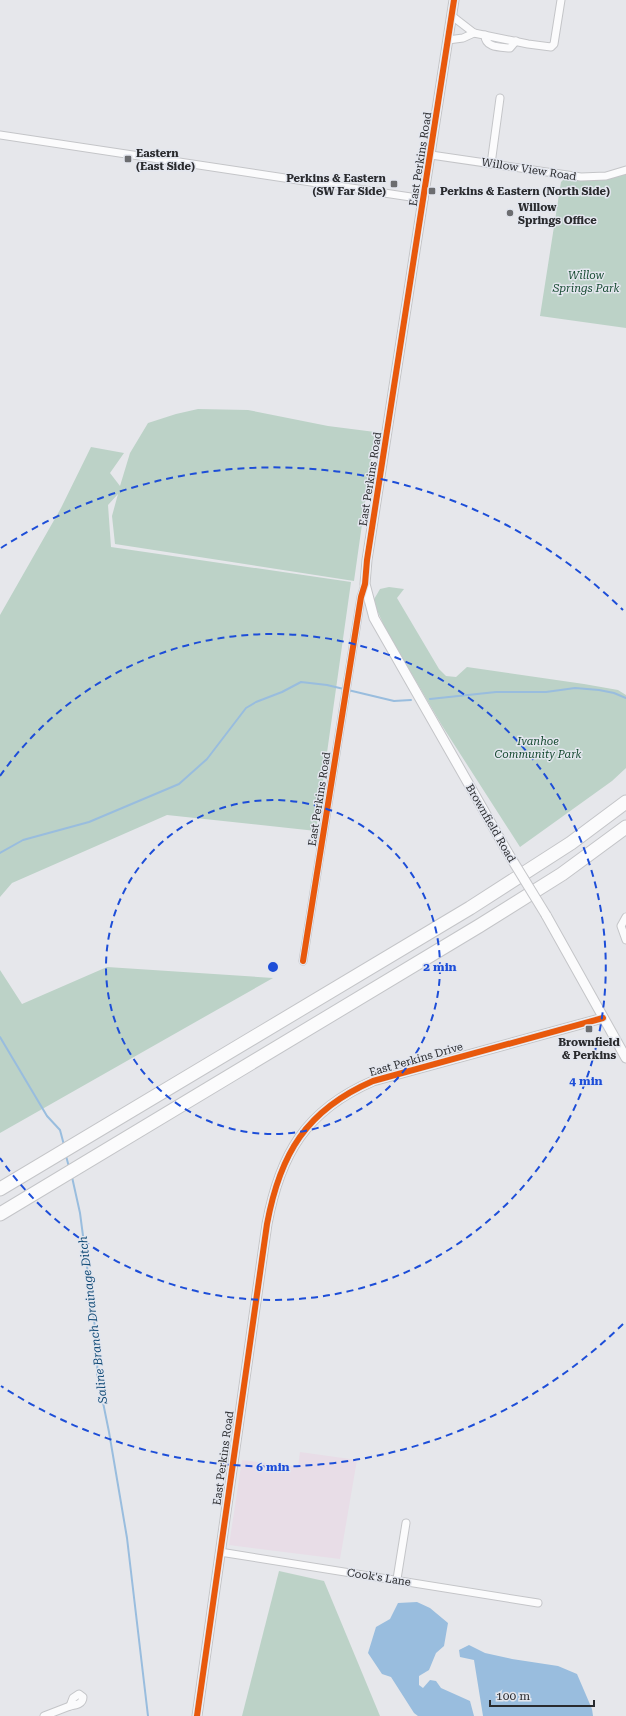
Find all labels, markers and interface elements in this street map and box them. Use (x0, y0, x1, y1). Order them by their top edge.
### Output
street label: East Perkins Road (407, 111, 434, 207)
place label: Eastern (East Side) (136, 147, 195, 173)
marker: Eastern (East Side) (123, 154, 133, 164)
street label: Willow View Road (481, 156, 577, 183)
place label: Perkins & Eastern (SW Far Side) (286, 172, 387, 198)
marker: Perkins & Eastern (SW Far Side) (389, 179, 399, 189)
place label: Perkins & Eastern (North Side) (440, 185, 610, 198)
marker: Perkins & Eastern (North Side) (427, 186, 437, 196)
place label: Willow Springs Office (518, 201, 597, 227)
marker: Willow Springs Office (505, 208, 515, 218)
park label: Willow Springs Park (552, 269, 619, 295)
street label: East Perkins Road (357, 431, 384, 527)
park label: Ivanhoe Community Park (494, 735, 582, 761)
street label: East Perkins Road (306, 751, 333, 847)
street label: Brownfield Road (463, 782, 518, 865)
centre of rings (266, 960, 280, 974)
text: 2 min (423, 960, 457, 974)
marker: Brownfield & Perkins (584, 1024, 594, 1034)
place label: Brownfield & Perkins (558, 1036, 620, 1062)
street label: East Perkins Drive (368, 1040, 464, 1079)
text: 4 min (569, 1074, 603, 1088)
water label: Saline Branch Drainage Ditch (76, 1235, 110, 1406)
street label: East Perkins Road (210, 1410, 237, 1506)
text: 6 min (256, 1460, 290, 1474)
street label: Cook's Lane (346, 1566, 412, 1589)
scale bar (490, 1682, 594, 1708)
text: 100 m (496, 1689, 530, 1703)

